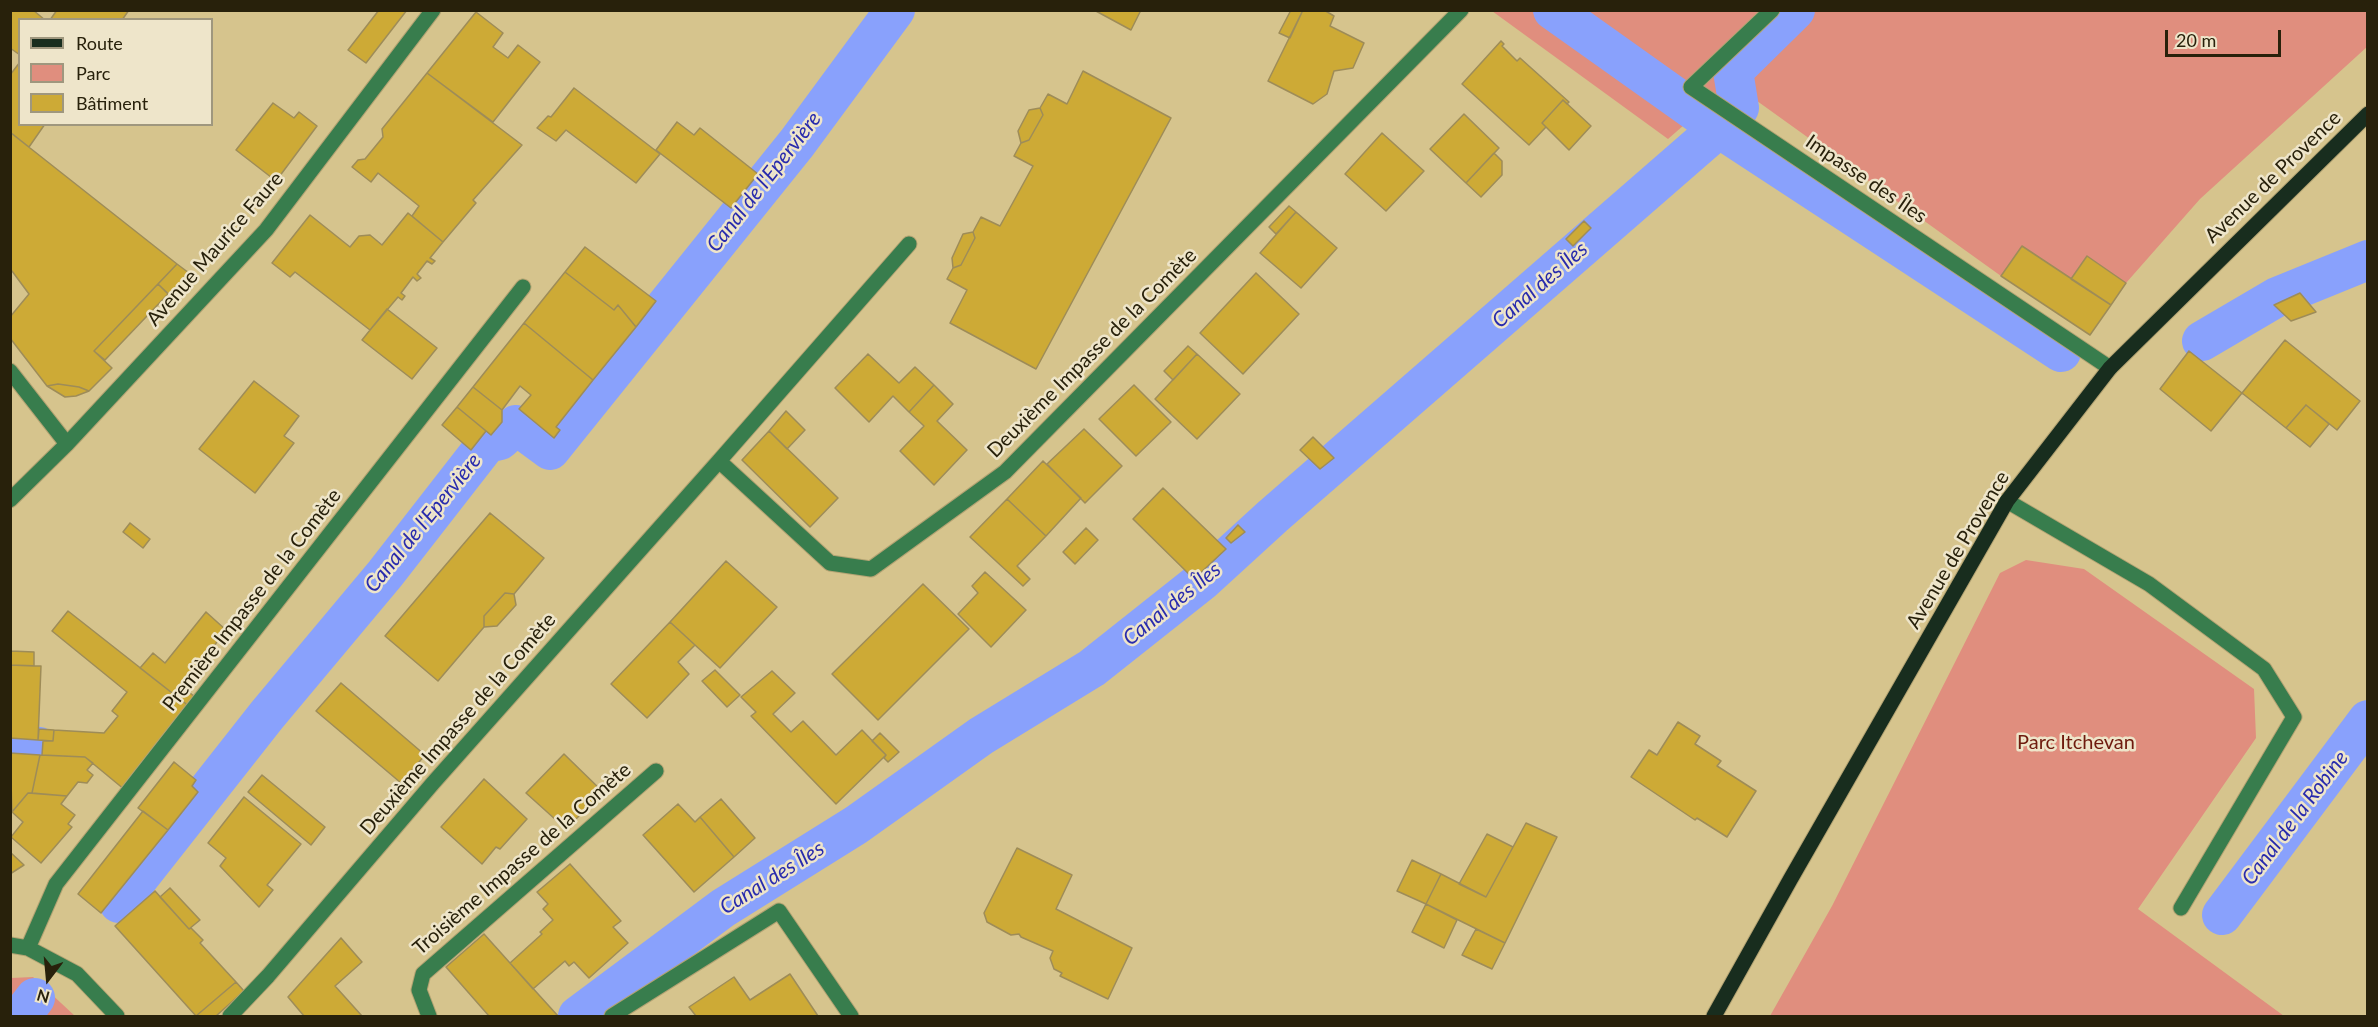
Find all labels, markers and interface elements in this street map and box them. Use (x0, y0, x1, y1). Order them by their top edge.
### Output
legend (18, 18, 213, 126)
scale bar (2168, 18, 2284, 56)
text: 20 m (2176, 29, 2216, 51)
text: Route (76, 32, 123, 54)
text: Parc (76, 62, 110, 84)
text: Bâtiment (76, 92, 148, 114)
street label: Avenue de Provence (2200, 106, 2346, 248)
water label: Canal de l'Epervière (701, 107, 827, 257)
street label: Impasse des Îles (1801, 130, 1931, 228)
street label: Avenue Maurice Faure (142, 167, 288, 331)
water label: Canal des Îles (1487, 237, 1593, 333)
street label: Deuxième Impasse de la Comète (982, 243, 1202, 463)
water label: Canal de l'Epervière (359, 449, 487, 597)
street label: Avenue de Provence (1901, 467, 2015, 633)
street label: Première Impasse de la Comète (158, 484, 346, 716)
water label: Canal des Îles (1118, 557, 1226, 651)
street label: Deuxième Impasse de la Comète (355, 608, 561, 840)
park label: Parc Itchevan (2017, 731, 2135, 755)
water label: Canal de la Robine (2236, 746, 2354, 890)
street label: Troisième Impasse de la Comète (408, 758, 636, 960)
water label: Canal des Îles (715, 836, 829, 920)
north arrow (18, 949, 78, 1009)
text: N (34, 986, 51, 1008)

